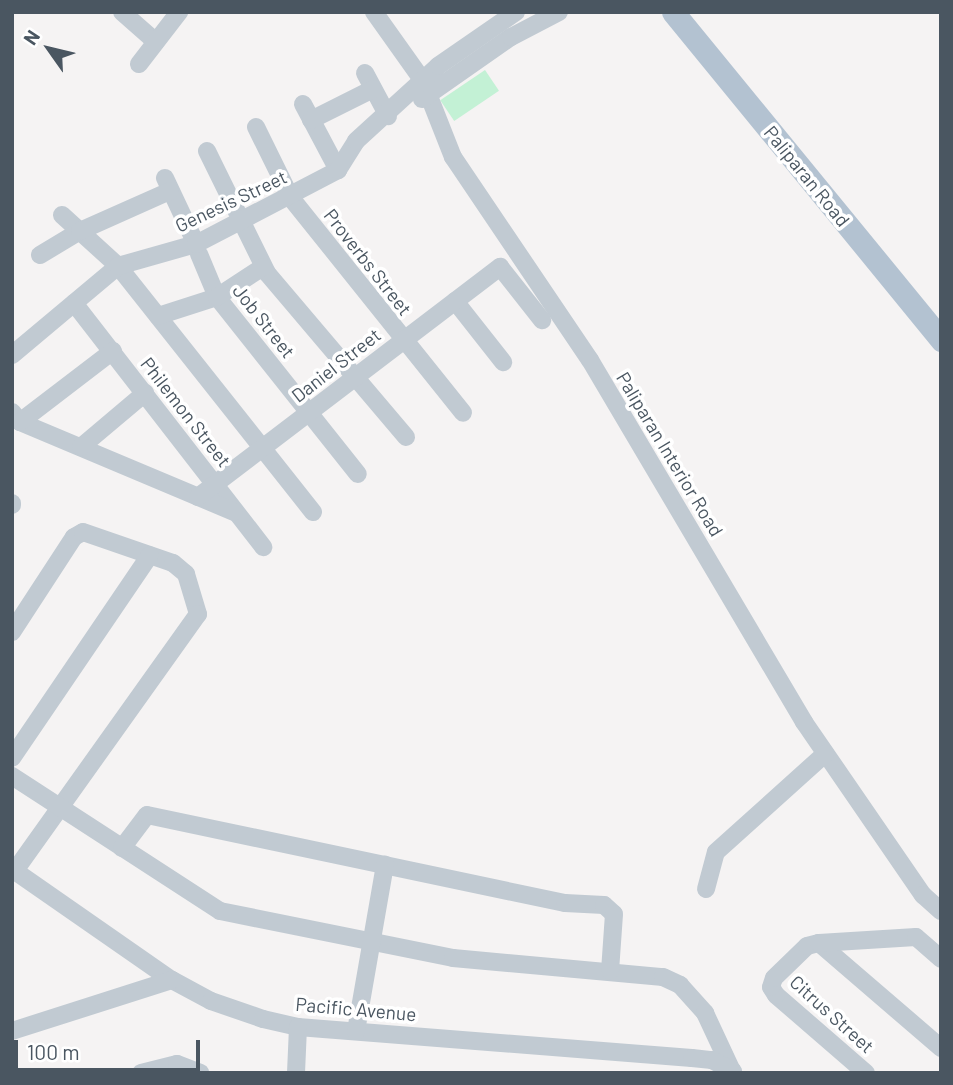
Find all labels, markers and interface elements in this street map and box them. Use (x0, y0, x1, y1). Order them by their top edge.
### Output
north arrow (14, 14, 84, 84)
text: N (18, 25, 44, 49)
street label: Paliparan Road (759, 121, 855, 231)
street label: Genesis Street (172, 165, 290, 237)
street label: Proverbs Street (319, 204, 417, 320)
street label: Job Street (228, 280, 300, 362)
street label: Daniel Street (287, 323, 385, 407)
street label: Philemon Street (136, 353, 236, 471)
street label: Paliparan Interior Road (612, 368, 728, 540)
street label: Citrus Street (785, 970, 879, 1058)
street label: Pacific Avenue (295, 992, 417, 1026)
scale bar (18, 1026, 203, 1070)
text: 100 m (27, 1039, 80, 1064)

